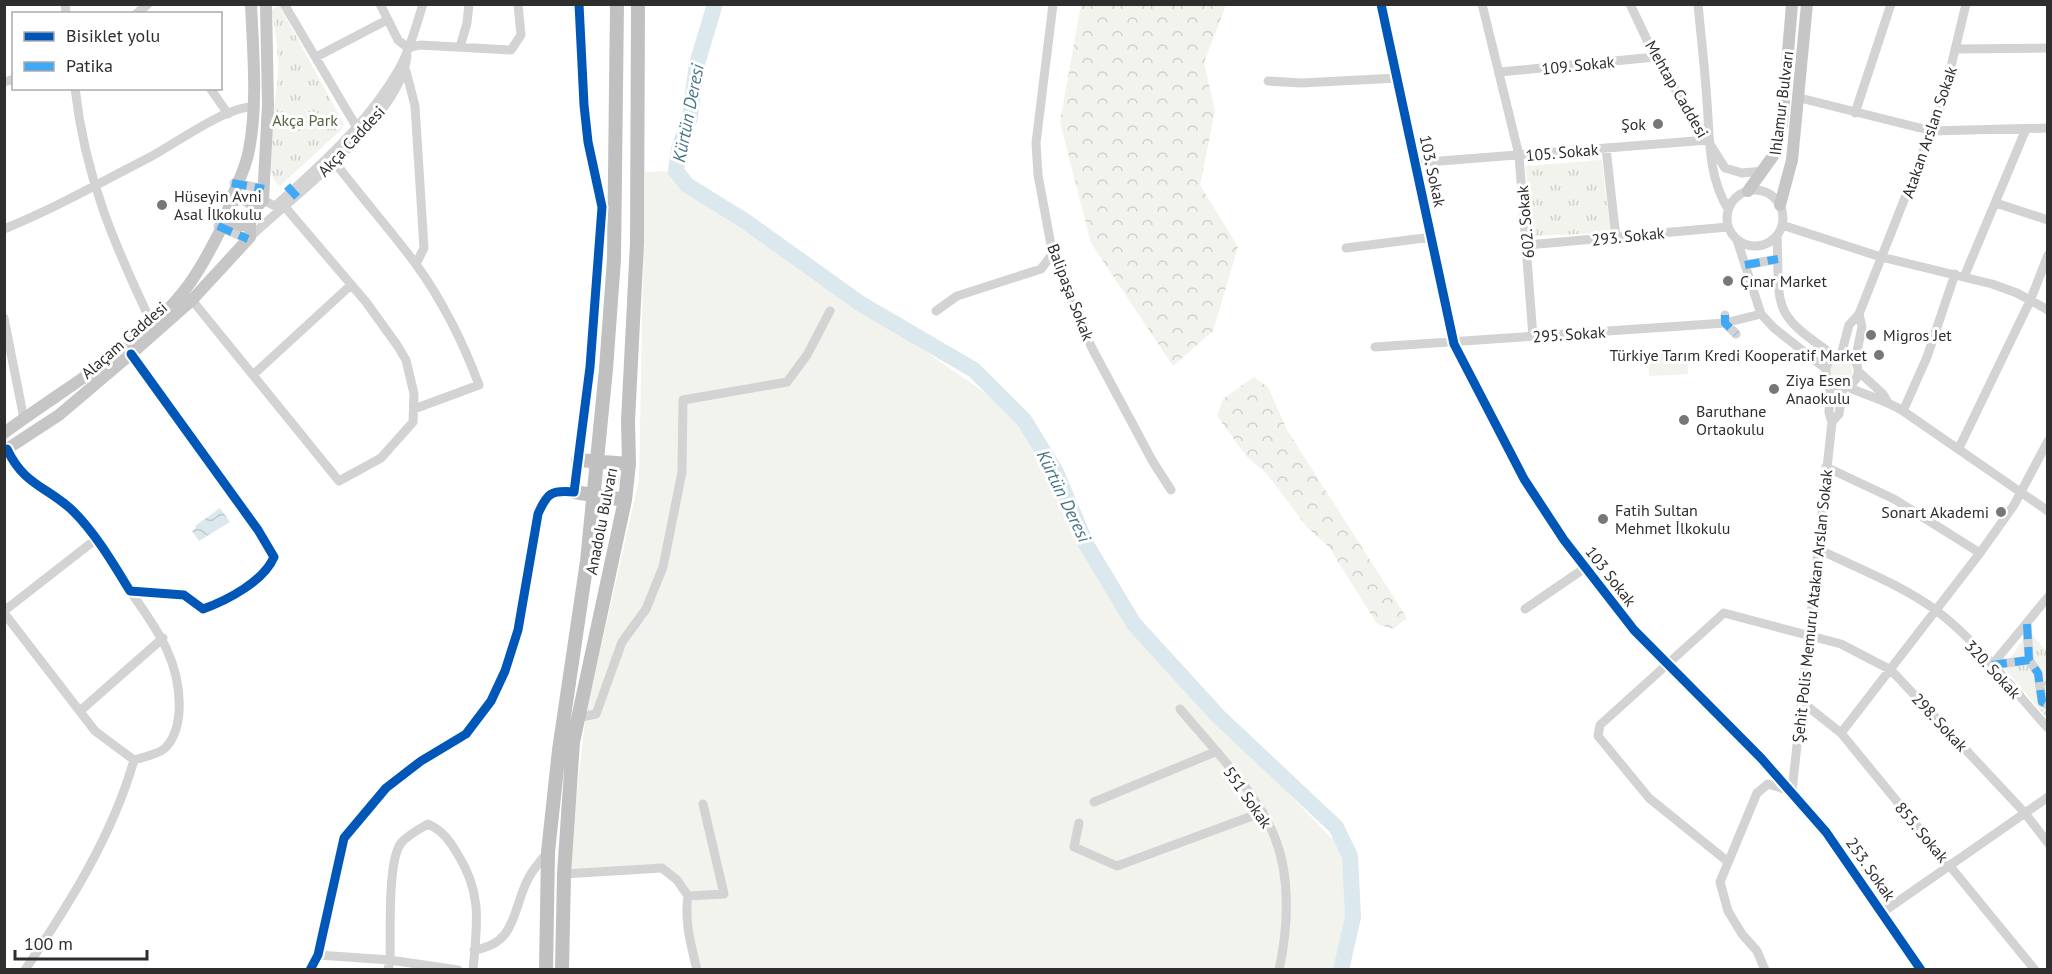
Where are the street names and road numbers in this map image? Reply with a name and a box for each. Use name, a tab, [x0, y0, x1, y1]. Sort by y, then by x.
street label: Mehtap Caddesi	[1641, 37, 1713, 141]
street label: Ihlamur Bulvarı	[1765, 49, 1797, 157]
street label: 109. Sokak	[1541, 51, 1616, 79]
street label: Atakan Arslan Sokak	[1897, 63, 1961, 201]
street label: Akça Caddesi	[313, 101, 389, 181]
street label: 103. Sokak	[1416, 133, 1450, 209]
street label: 105. Sokak	[1525, 139, 1600, 165]
street label: 602. Sokak	[1512, 184, 1538, 259]
street label: 293. Sokak	[1591, 222, 1666, 250]
street label: Balipaşa Sokak	[1043, 241, 1099, 344]
street label: Alaçam Caddesi	[77, 297, 171, 383]
street label: 295. Sokak	[1532, 321, 1606, 347]
street label: Anadolu Bulvarı	[581, 466, 621, 576]
street label: Şehit Polis Memuru Atakan Arslan Sokak	[1788, 468, 1836, 744]
street label: 103 Sokak	[1581, 542, 1641, 610]
street label: 320. Sokak	[1961, 636, 2025, 703]
street label: 298. Sokak	[1908, 689, 1972, 756]
street label: 551 Sokak	[1220, 762, 1277, 832]
street label: 855. Sokak	[1891, 798, 1953, 867]
street label: 253. Sokak	[1842, 833, 1900, 905]

